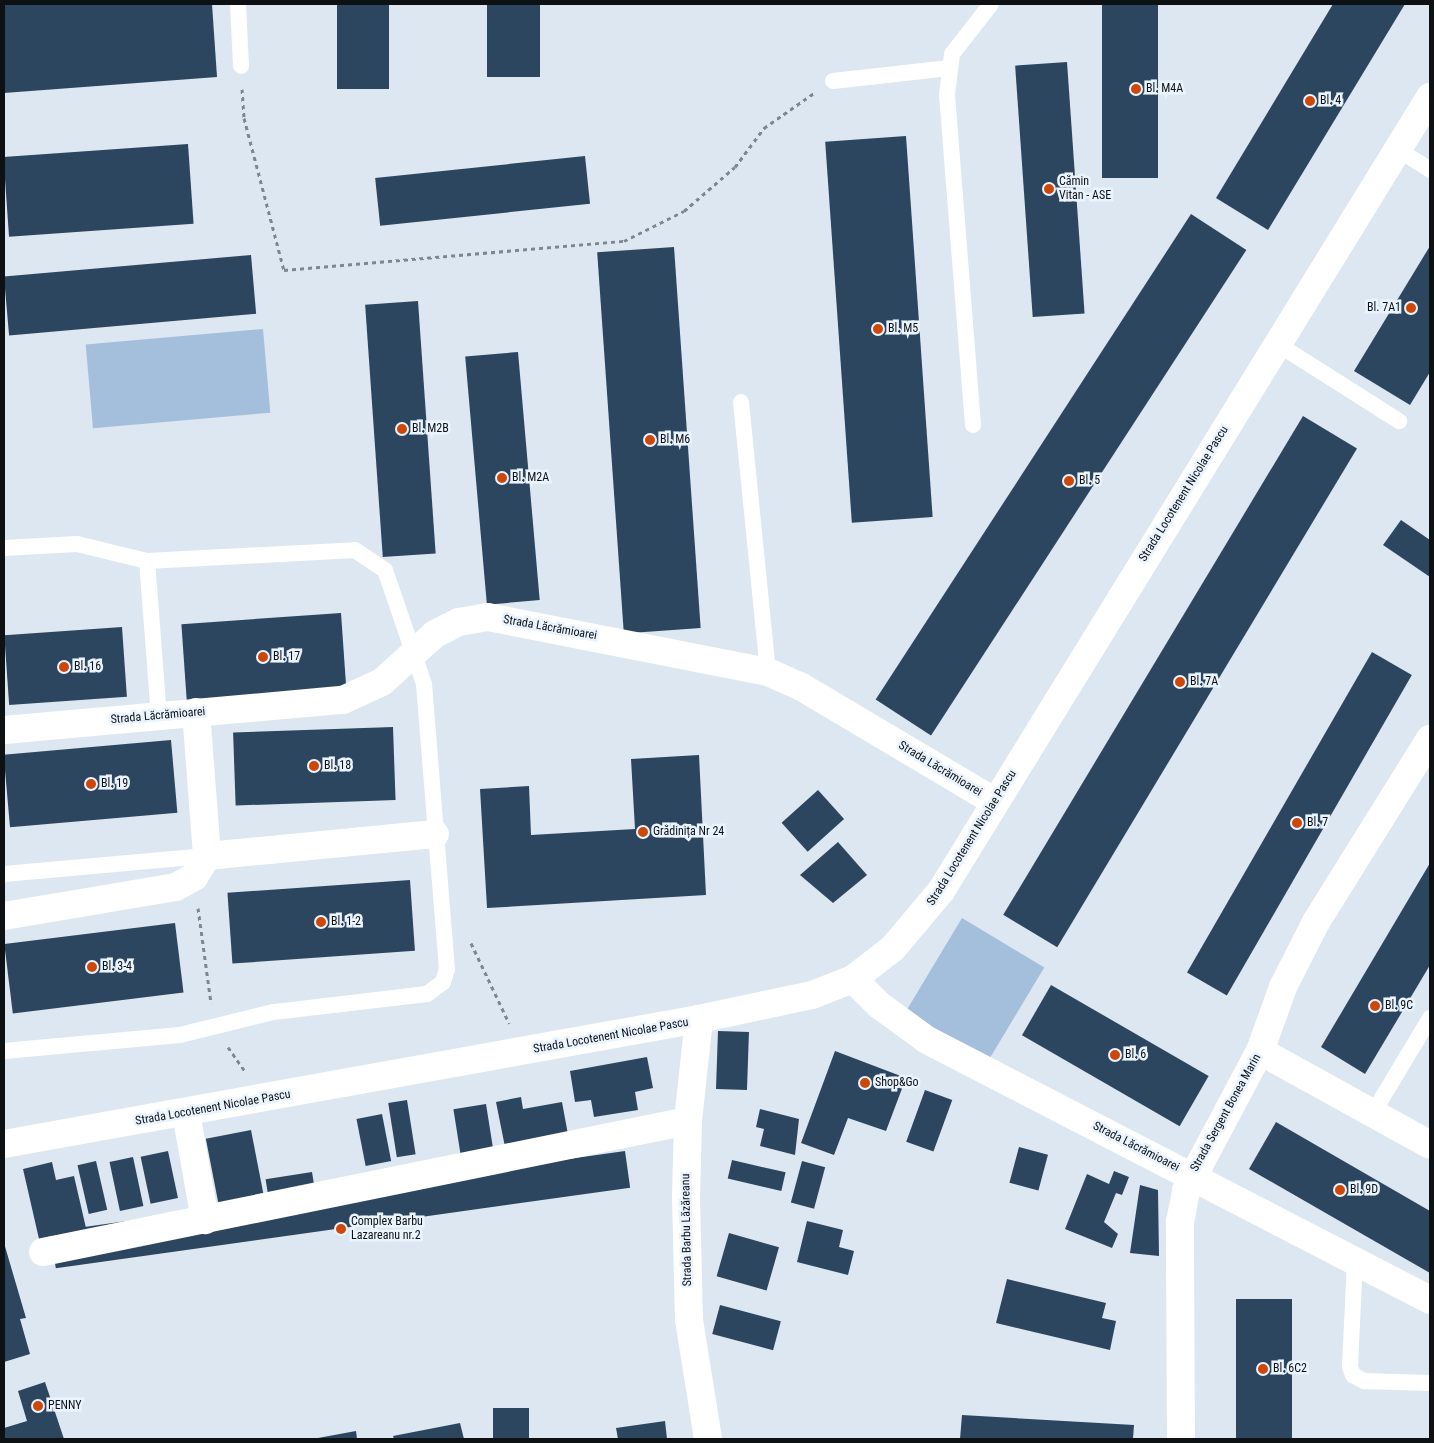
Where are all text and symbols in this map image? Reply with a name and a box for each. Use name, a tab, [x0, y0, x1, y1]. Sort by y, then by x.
place label: Bl. M4A	[1146, 82, 1183, 96]
marker: Bl. M4A	[1130, 83, 1142, 95]
place label: Bl. 4	[1320, 94, 1341, 108]
marker: Bl. 4	[1304, 95, 1316, 107]
place label: Cămin Vitan - ASE	[1059, 175, 1111, 203]
marker: Cămin Vitan - ASE	[1043, 183, 1055, 195]
place label: Bl. 7A1	[1367, 301, 1401, 315]
marker: Bl. 7A1	[1405, 302, 1417, 314]
place label: Bl. M5	[888, 322, 918, 336]
marker: Bl. M5	[872, 323, 884, 335]
place label: Bl. M2B	[412, 422, 449, 436]
marker: Bl. M2B	[396, 423, 408, 435]
street label: Strada Locotenent Nicolae Pascu	[1136, 424, 1232, 564]
place label: Bl. M6	[660, 433, 690, 447]
marker: Bl. M6	[644, 434, 656, 446]
place label: Bl. M2A	[512, 471, 549, 485]
marker: Bl. M2A	[496, 472, 508, 484]
place label: Bl. 5	[1079, 474, 1100, 488]
marker: Bl. 5	[1063, 475, 1075, 487]
street label: Strada Lăcrămioarei	[502, 613, 598, 643]
place label: Bl. 17	[273, 650, 300, 664]
marker: Bl. 17	[257, 651, 269, 663]
place label: Bl. 16	[74, 660, 101, 674]
marker: Bl. 16	[58, 661, 70, 673]
place label: Bl. 7A	[1190, 675, 1218, 689]
marker: Bl. 7A	[1174, 676, 1186, 688]
street label: Strada Lăcrămioarei	[110, 705, 206, 727]
street label: Strada Lăcrămioarei	[896, 738, 984, 800]
place label: Bl. 18	[324, 759, 351, 773]
marker: Bl. 18	[308, 760, 320, 772]
street label: Strada Locotenent Nicolae Pascu	[924, 768, 1020, 908]
place label: Bl. 19	[101, 777, 128, 791]
marker: Bl. 19	[85, 778, 97, 790]
place label: Bl. 7	[1307, 816, 1328, 830]
marker: Bl. 7	[1291, 817, 1303, 829]
place label: Grădinița Nr 24	[653, 825, 724, 839]
marker: Grădinița Nr 24	[637, 826, 649, 838]
place label: Bl. 1-2	[331, 915, 361, 929]
marker: Bl. 1-2	[315, 916, 327, 928]
place label: Bl. 3-4	[102, 960, 132, 974]
marker: Bl. 3-4	[86, 961, 98, 973]
place label: Bl. 9C	[1385, 999, 1413, 1013]
marker: Bl. 9C	[1369, 1000, 1381, 1012]
street label: Strada Locotenent Nicolae Pascu	[532, 1015, 690, 1057]
place label: Bl. 6	[1125, 1048, 1146, 1062]
marker: Bl. 6	[1109, 1049, 1121, 1061]
street label: Strada Sergent Bonea Marin	[1188, 1052, 1264, 1174]
place label: Shop&Go	[875, 1076, 919, 1090]
marker: Shop&Go	[859, 1077, 871, 1089]
street label: Strada Locotenent Nicolae Pascu	[134, 1087, 292, 1129]
street label: Strada Lăcrămioarei	[1090, 1119, 1182, 1175]
street label: Strada Barbu Lăzăreanu	[679, 1173, 695, 1287]
place label: Bl. 9D	[1350, 1183, 1378, 1197]
marker: Bl. 9D	[1334, 1184, 1346, 1196]
place label: Complex Barbu Lazareanu nr.2	[351, 1215, 423, 1243]
marker: Complex Barbu Lazareanu nr.2	[335, 1223, 347, 1235]
place label: Bl. 6C2	[1273, 1362, 1307, 1376]
marker: Bl. 6C2	[1257, 1363, 1269, 1375]
place label: PENNY	[48, 1399, 82, 1413]
marker: PENNY	[32, 1400, 44, 1412]

